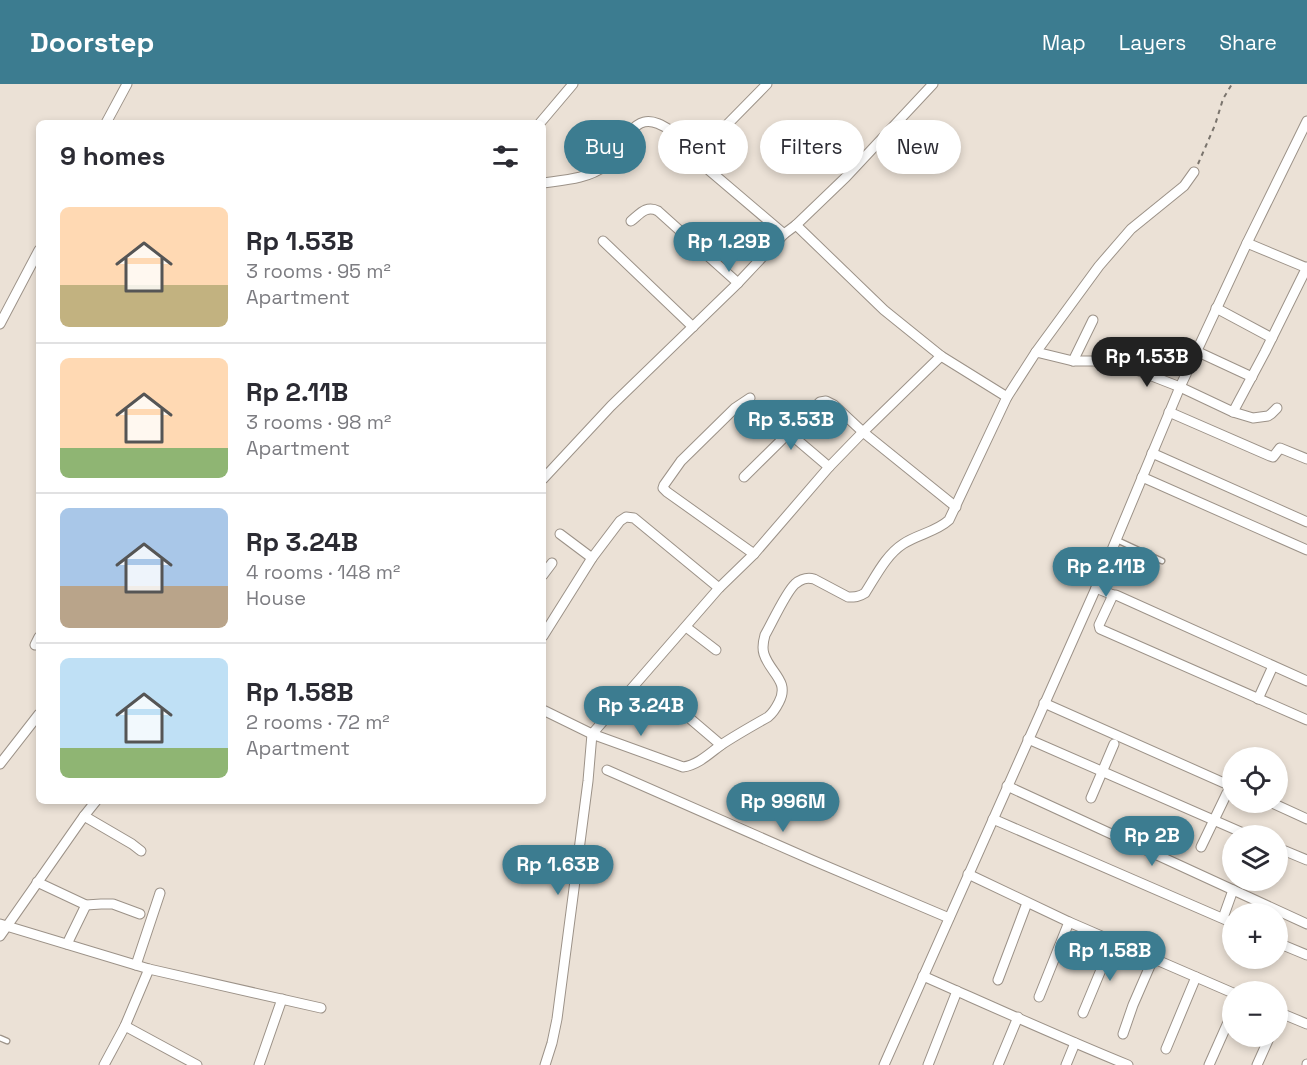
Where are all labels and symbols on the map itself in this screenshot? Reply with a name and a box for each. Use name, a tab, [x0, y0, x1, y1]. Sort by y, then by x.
pin: Rp 1.29B	[667, 222, 791, 273]
pin: Rp 1.53B	[1085, 337, 1209, 388]
pin: Rp 3.53B	[729, 400, 853, 451]
pin: Rp 2.11B	[1044, 547, 1168, 598]
pin: Rp 3.24B	[579, 686, 703, 737]
pin: Rp 996M	[728, 782, 838, 833]
pin: Rp 2B	[1110, 816, 1194, 867]
pin: Rp 1.63B	[496, 845, 620, 896]
pin: Rp 1.58B	[1048, 931, 1172, 982]

